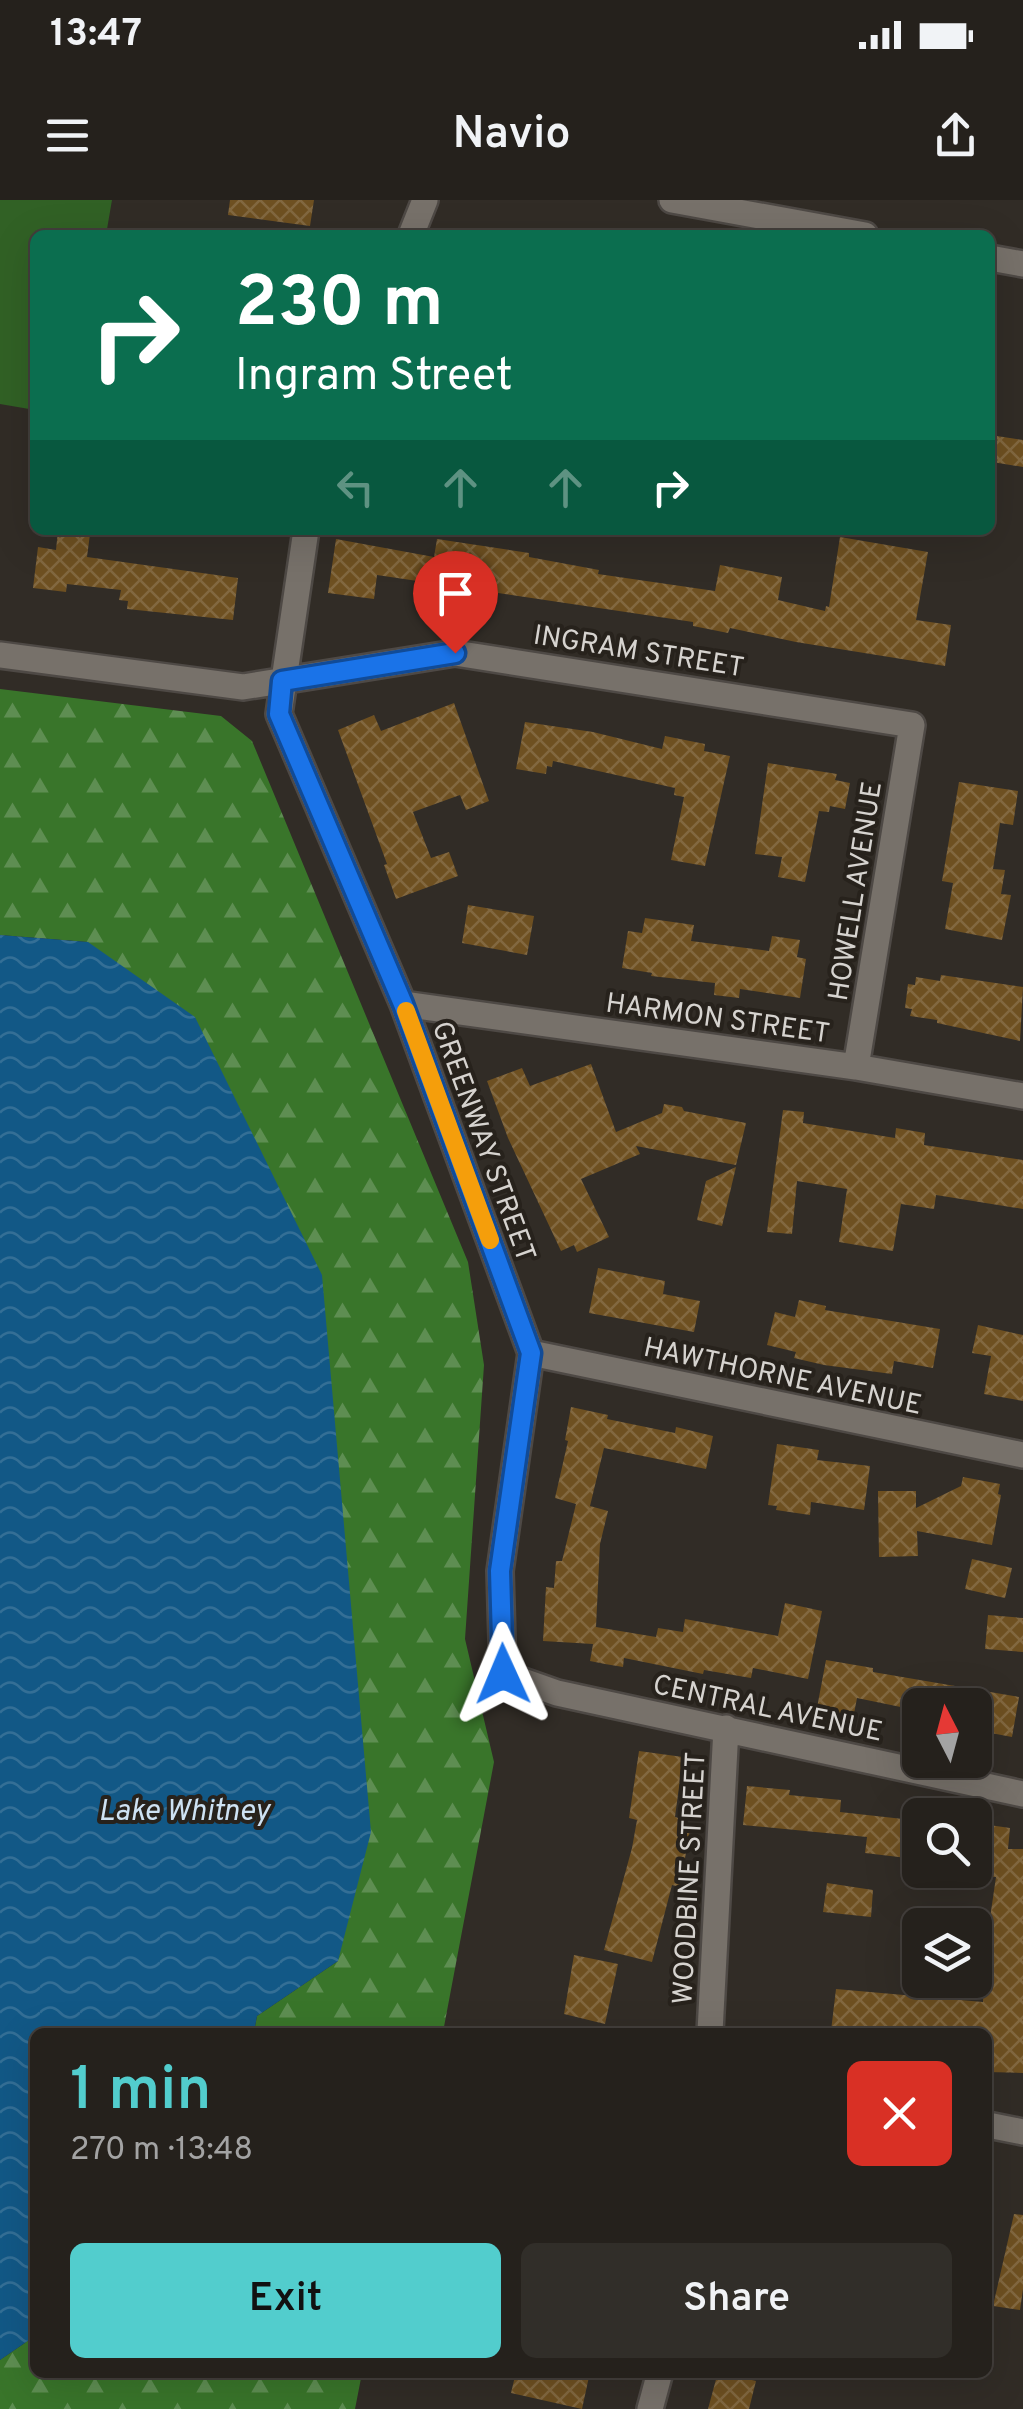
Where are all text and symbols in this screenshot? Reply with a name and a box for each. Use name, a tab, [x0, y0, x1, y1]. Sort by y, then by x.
text: 13:47	[50, 11, 142, 60]
text: Navio	[452, 107, 571, 164]
icon: menu	[40, 108, 95, 163]
icon: share	[928, 108, 983, 163]
text: 230 m	[235, 262, 444, 351]
icon: right	[70, 270, 200, 400]
text: Ingram Street	[235, 349, 513, 406]
icon: left	[328, 460, 383, 515]
icon: ahead	[433, 460, 488, 515]
icon: ahead	[538, 460, 593, 515]
icon: right	[643, 460, 698, 515]
pin	[413, 551, 498, 654]
icon: arrive	[428, 566, 483, 621]
street label: INGRAM STREET	[530, 619, 747, 687]
street label: HOWELL AVENUE	[822, 779, 892, 1004]
street label: HARMON STREET	[603, 986, 832, 1054]
street label: GREENWAY STREET	[422, 1017, 542, 1267]
street label: HAWTHORNE AVENUE	[640, 1331, 925, 1425]
position arrow	[451, 1622, 555, 1726]
street label: CENTRAL AVENUE	[649, 1668, 886, 1752]
north arrow	[902, 1688, 992, 1778]
map controls	[902, 1688, 992, 1998]
street label: WOODBINE STREET	[666, 1751, 716, 2005]
water label: Lake Whitney	[98, 1794, 272, 1831]
button: search	[902, 1798, 992, 1888]
button: layers	[902, 1908, 992, 1998]
text: 1 min	[70, 2055, 211, 2131]
button: close	[847, 2061, 952, 2166]
text: 270 m · 13:48	[70, 2131, 253, 2171]
button: Exit	[70, 2243, 501, 2358]
button: Share	[521, 2243, 952, 2358]

